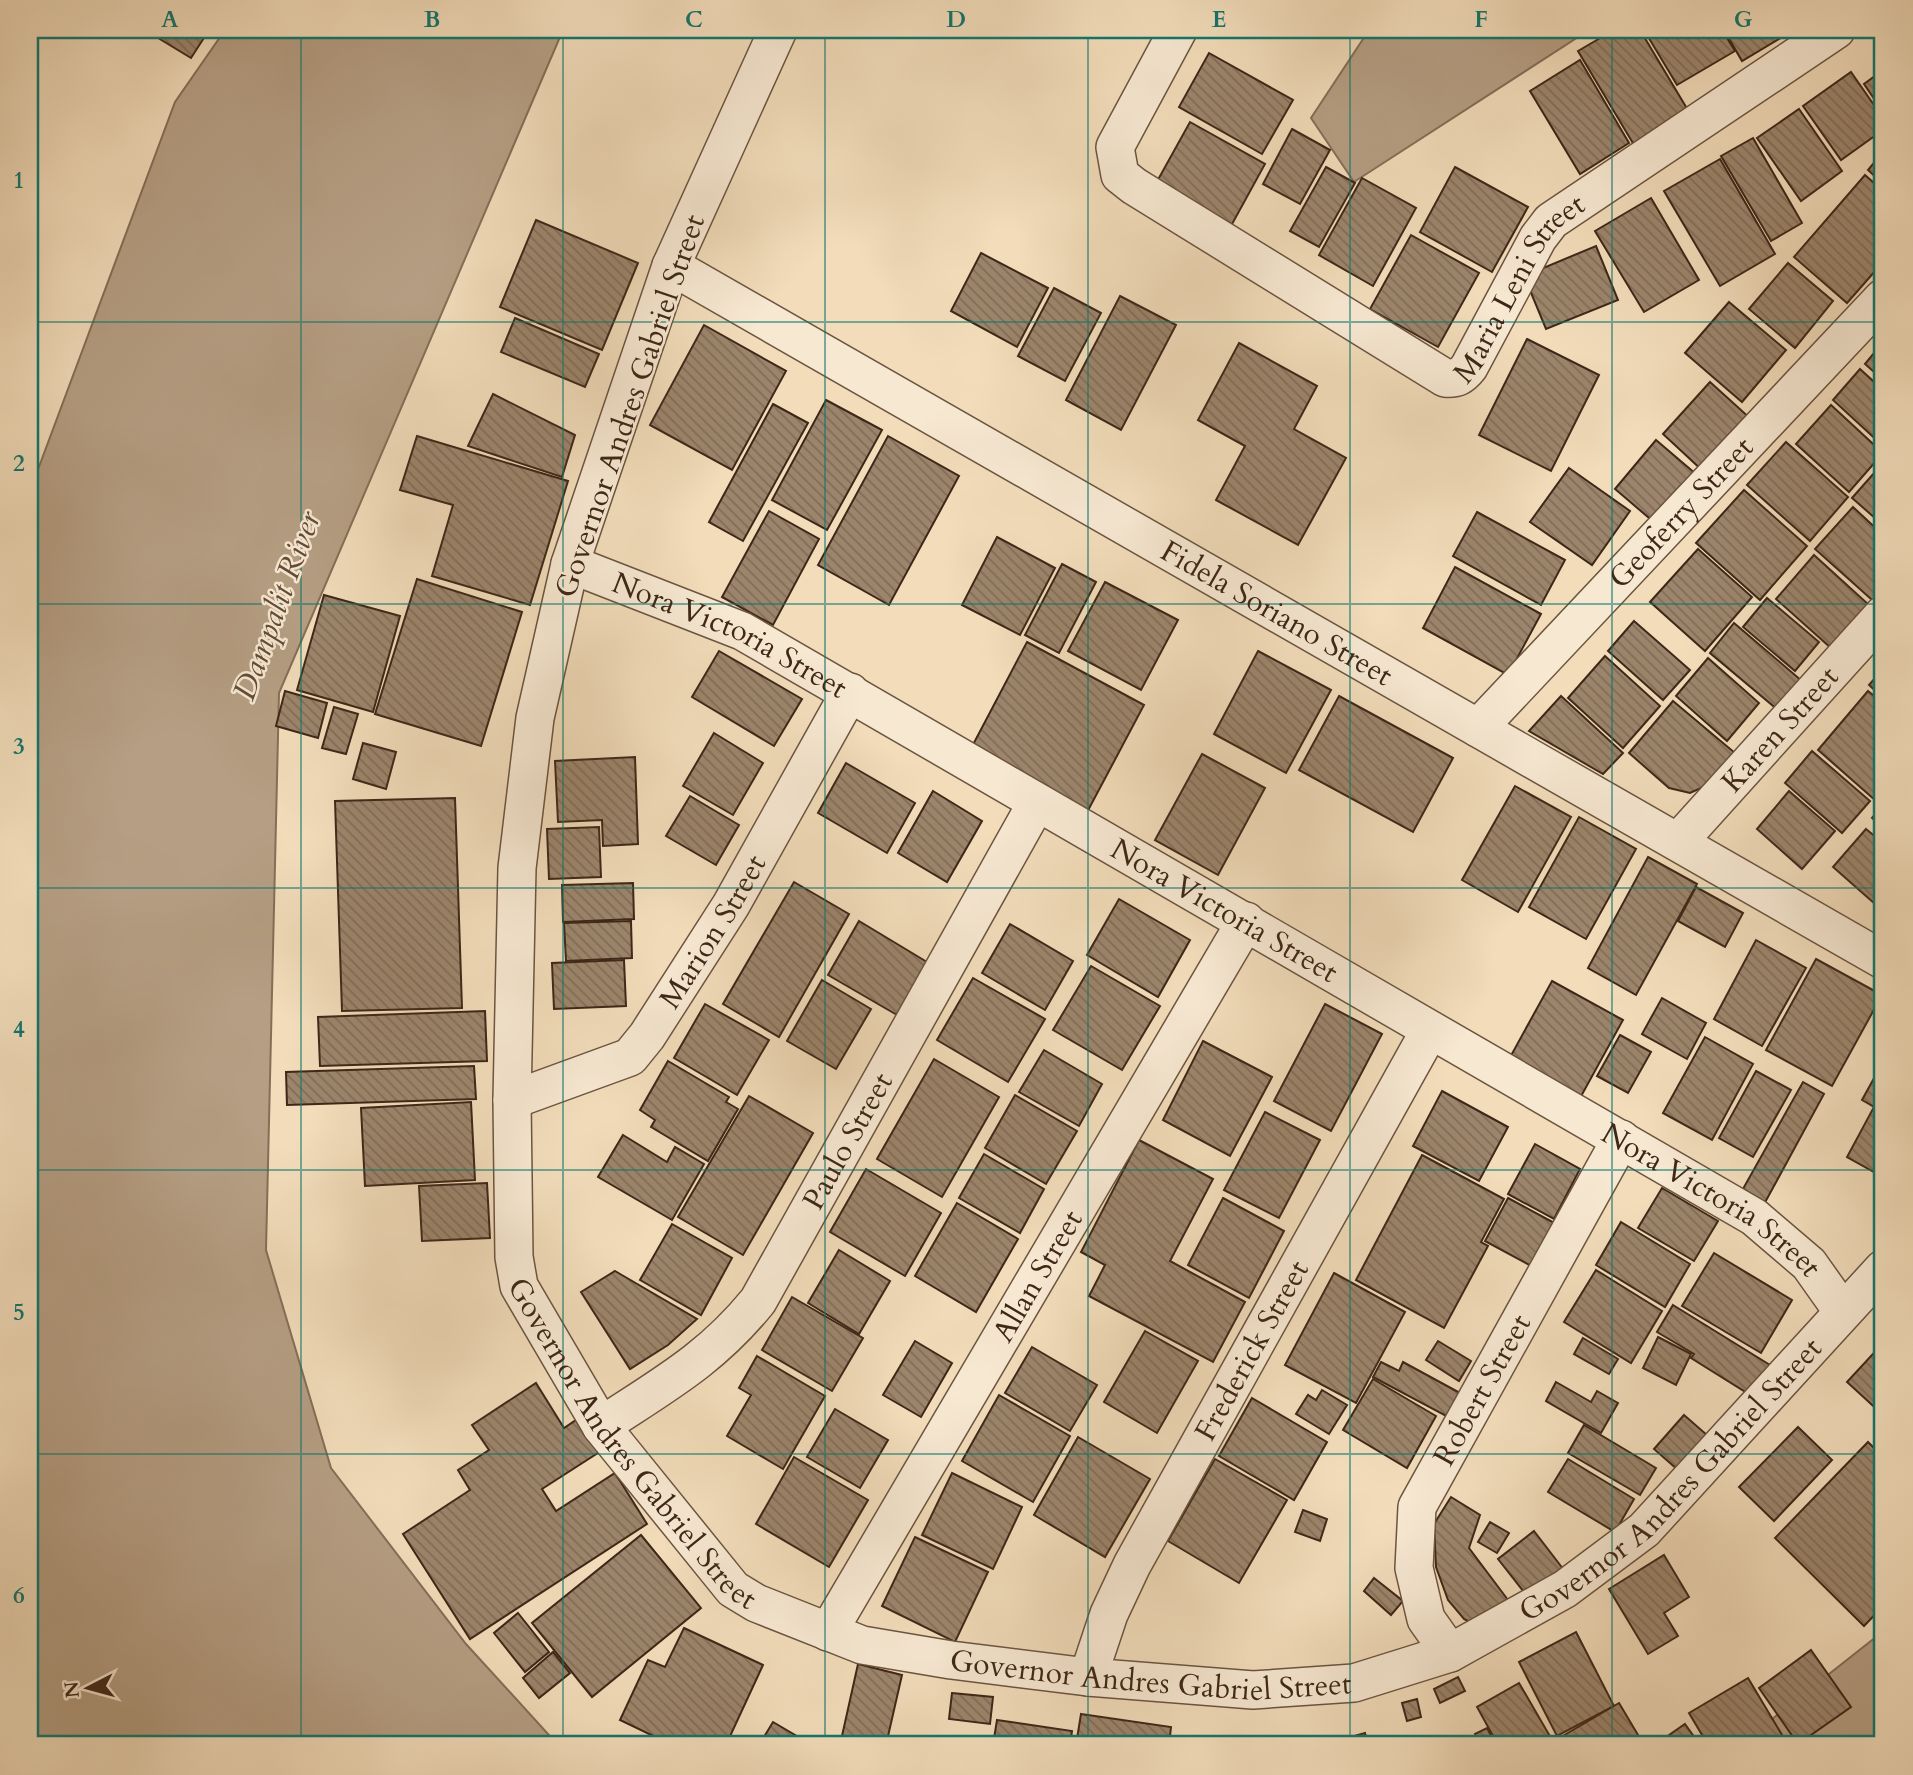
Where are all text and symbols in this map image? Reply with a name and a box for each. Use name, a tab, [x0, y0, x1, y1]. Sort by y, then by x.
text: A	[161, 4, 179, 35]
text: B	[424, 4, 440, 35]
text: C	[685, 4, 703, 35]
text: D	[946, 4, 966, 35]
text: E	[1212, 4, 1226, 35]
text: F	[1474, 4, 1488, 35]
text: G	[1734, 4, 1753, 35]
text: 1	[13, 165, 25, 196]
street label: Maria Leni Street	[1443, 183, 1593, 392]
street label: Governor Andres Gabriel Street	[545, 208, 715, 603]
street label: Geoferry Street	[1599, 427, 1763, 597]
text: 2	[13, 448, 25, 479]
water label: Dampalit River	[222, 504, 332, 706]
street label: Fidela Soriano Street	[1153, 530, 1401, 696]
street label: Nora Victoria Street	[606, 562, 855, 708]
street label: Karen Street	[1712, 657, 1848, 801]
text: 3	[13, 731, 25, 762]
street label: Nora Victoria Street	[1103, 828, 1346, 993]
street label: Marion Street	[649, 847, 776, 1017]
text: 4	[13, 1014, 25, 1045]
street label: Paulo Street	[793, 1065, 903, 1217]
street label: Nora Victoria Street	[1594, 1112, 1832, 1285]
street label: Allan Street	[982, 1202, 1092, 1350]
street label: Frederick Street	[1185, 1252, 1318, 1448]
street label: Governor Andres Gabriel Street	[498, 1270, 765, 1619]
text: 5	[13, 1297, 25, 1328]
street label: Robert Street	[1423, 1306, 1541, 1473]
street label: Governor Andres Gabriel Street	[1511, 1328, 1831, 1631]
text: 6	[13, 1580, 25, 1611]
street label: Governor Andres Gabriel Street	[948, 1640, 1353, 1711]
north arrow	[52, 1652, 122, 1722]
text: N	[58, 1680, 86, 1699]

